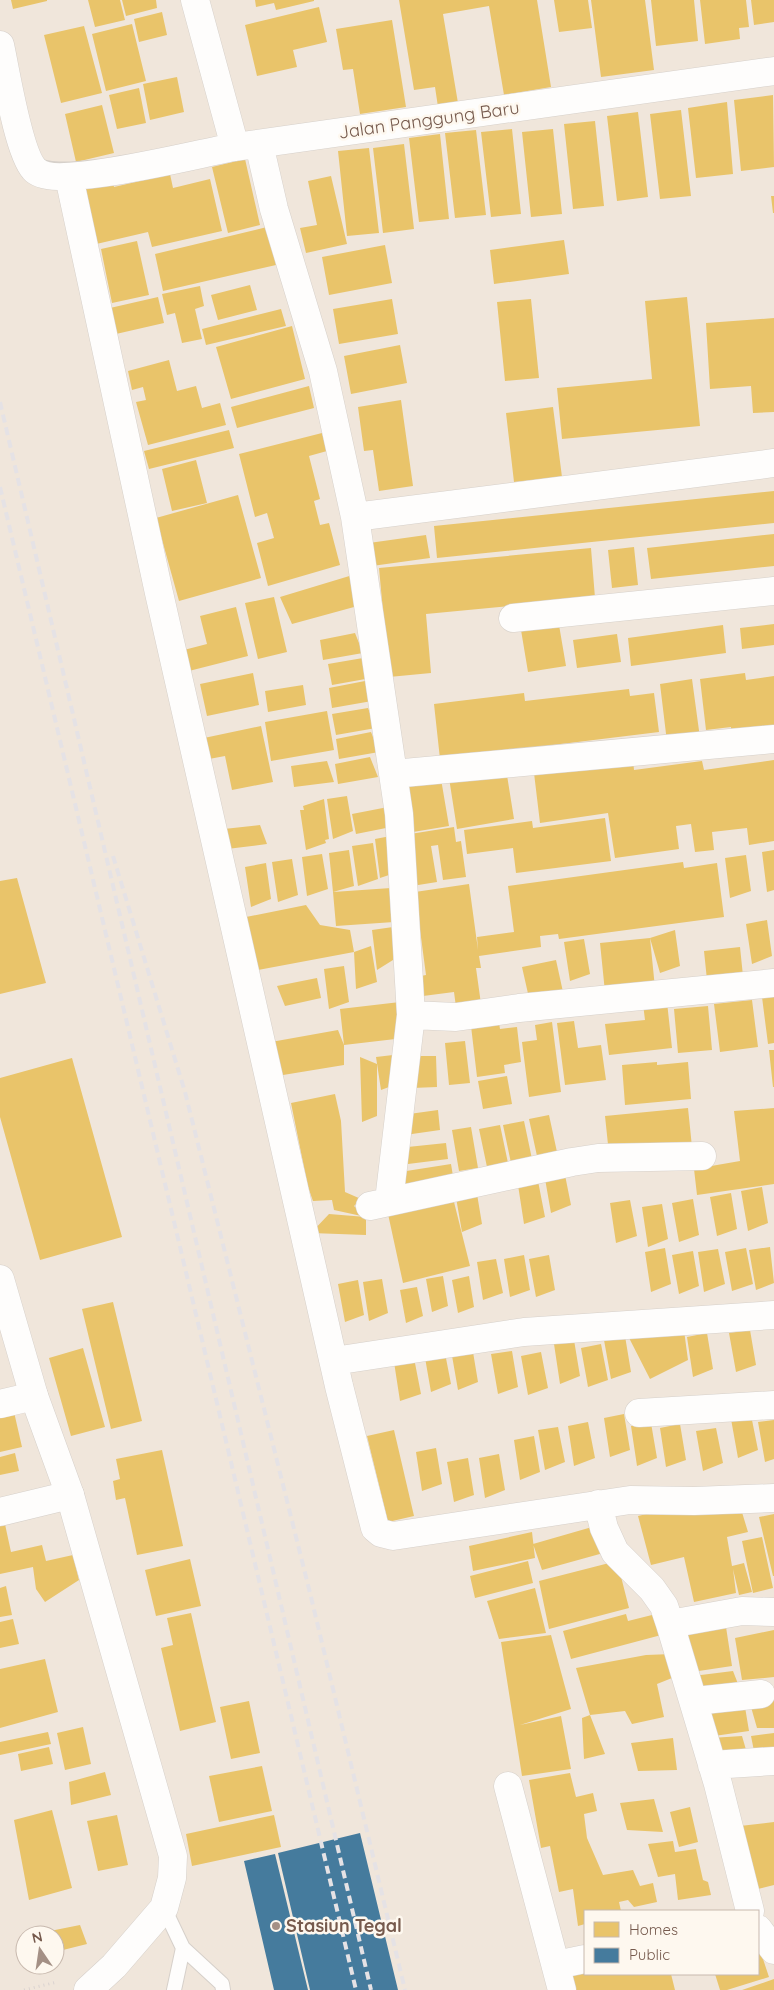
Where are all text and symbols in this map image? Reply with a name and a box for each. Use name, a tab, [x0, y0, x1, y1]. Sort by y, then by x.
street label: Jalan Panggung Baru	[337, 95, 521, 144]
legend	[584, 1910, 759, 1975]
place label: Stasiun Tegal	[286, 1914, 402, 1937]
marker: Stasiun Tegal	[270, 1920, 282, 1932]
text: Homes	[629, 1920, 678, 1939]
north arrow	[15, 1925, 65, 1975]
text: N	[30, 1927, 44, 1947]
text: Public	[629, 1945, 670, 1964]

